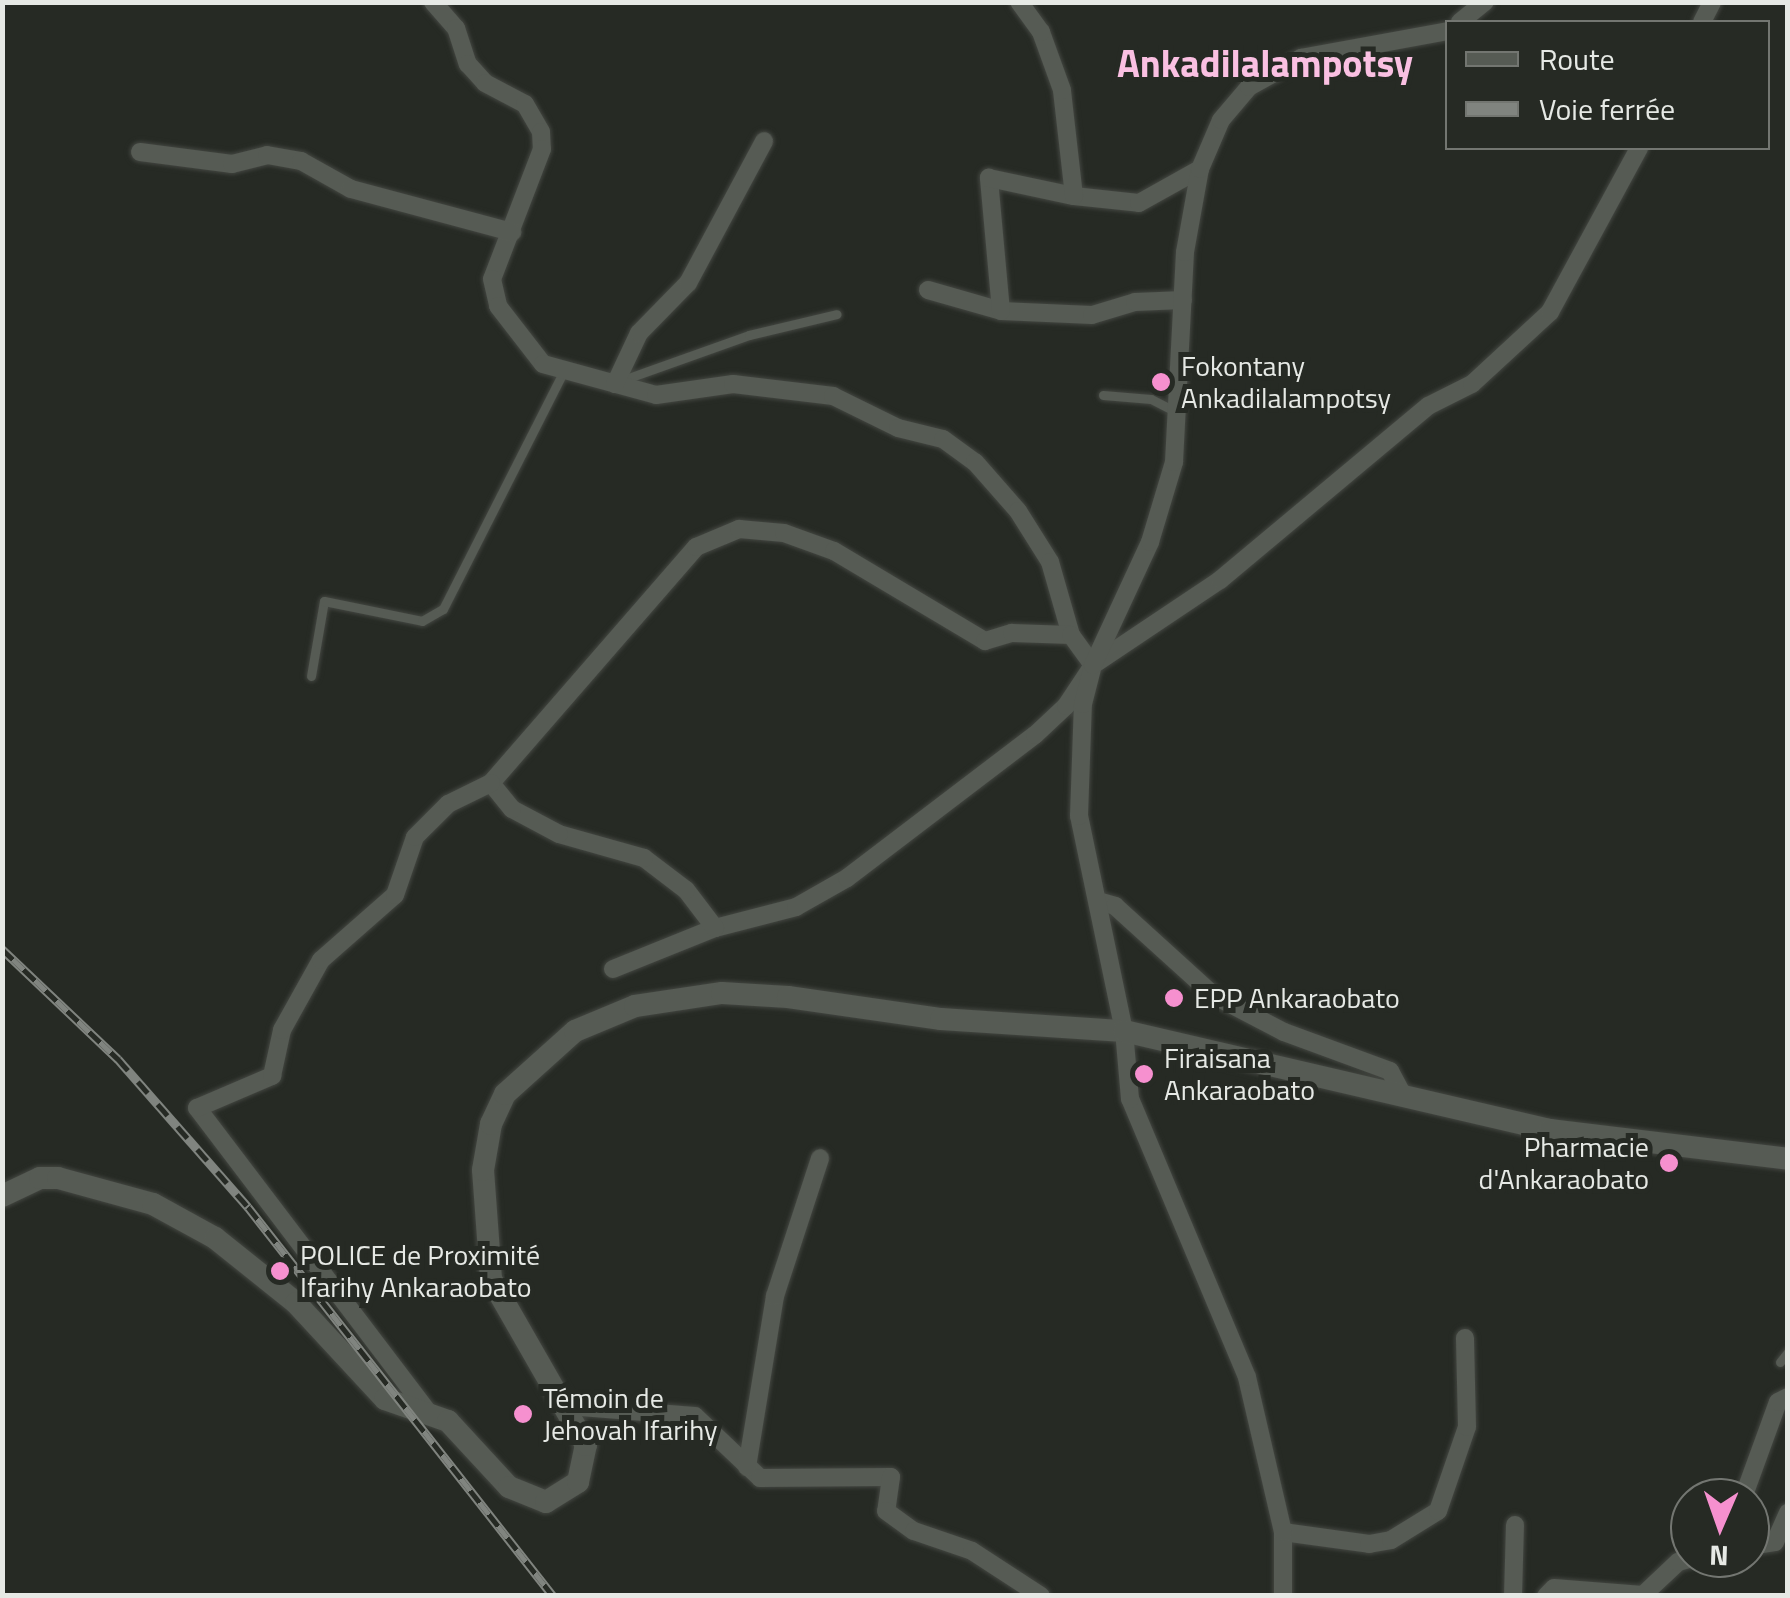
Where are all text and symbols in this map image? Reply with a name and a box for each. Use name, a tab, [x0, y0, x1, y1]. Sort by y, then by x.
legend	[1445, 20, 1770, 150]
text: Route	[1539, 36, 1615, 82]
district label: Ankadilalampotsy	[1117, 41, 1413, 87]
text: Voie ferrée	[1539, 86, 1675, 132]
place label: Fokontany Ankadilalampotsy	[1181, 349, 1391, 415]
marker: Fokontany Ankadilalampotsy	[1150, 371, 1172, 393]
place label: EPP Ankaraobato	[1194, 981, 1400, 1015]
marker: EPP Ankaraobato	[1163, 987, 1185, 1009]
place label: Firaisana Ankaraobato	[1164, 1041, 1315, 1107]
marker: Firaisana Ankaraobato	[1133, 1063, 1155, 1085]
place label: Pharmacie d'Ankaraobato	[1479, 1130, 1649, 1196]
marker: Pharmacie d'Ankaraobato	[1658, 1152, 1680, 1174]
place label: POLICE de Proximité Ifarihy Ankaraobato	[300, 1238, 540, 1304]
marker: POLICE de Proximité Ifarihy Ankaraobato	[269, 1260, 291, 1282]
place label: Témoin de Jehovah Ifarihy	[543, 1381, 718, 1447]
marker: Témoin de Jehovah Ifarihy	[512, 1403, 534, 1425]
north arrow	[1670, 1478, 1770, 1578]
text: N	[1709, 1535, 1729, 1578]

